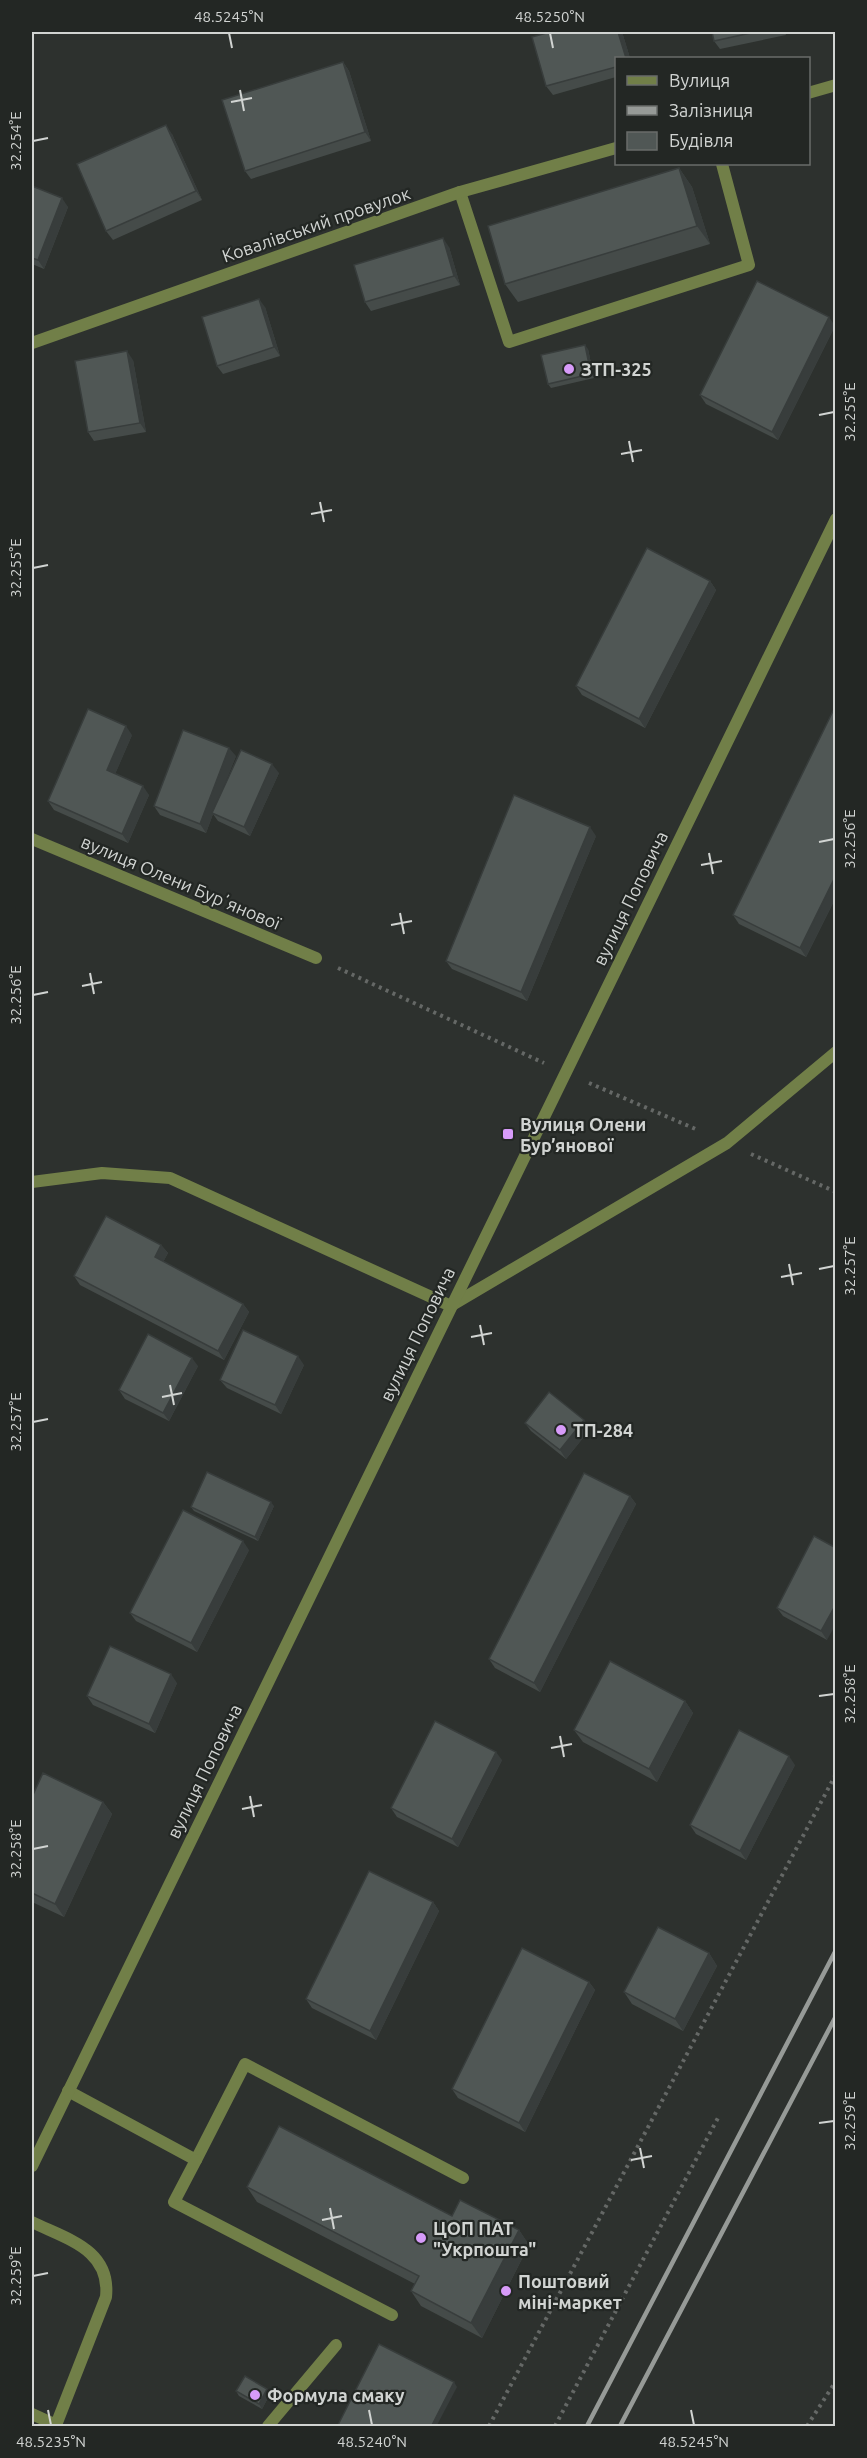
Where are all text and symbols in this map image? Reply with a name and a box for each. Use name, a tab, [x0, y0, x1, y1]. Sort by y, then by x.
text: 48.5245°N	[194, 8, 264, 25]
text: 48.5250°N	[515, 8, 585, 25]
legend	[615, 57, 810, 165]
text: Вулиця	[669, 70, 730, 90]
text: Залізниця	[669, 100, 753, 120]
text: 32.254°E	[7, 111, 24, 171]
text: Будівля	[669, 130, 734, 150]
street label: Ковалівський провулок	[219, 182, 413, 266]
place label: ЗТП-325	[581, 359, 652, 379]
marker: ЗТП-325	[562, 362, 576, 376]
text: 32.255°E	[841, 382, 858, 442]
text: 32.255°E	[7, 538, 24, 598]
text: 32.256°E	[841, 809, 858, 869]
street label: вулиця Поповича	[589, 828, 671, 968]
street label: вулиця Олени Бурʼянової	[78, 831, 284, 933]
text: 32.256°E	[7, 965, 24, 1025]
place label: Вулиця Олени Бур’янової	[520, 1114, 646, 1155]
marker: Вулиця Олени Бур’янової	[501, 1127, 515, 1141]
text: 32.257°E	[841, 1236, 858, 1296]
street label: вулиця Поповича	[376, 1264, 458, 1404]
text: 32.257°E	[7, 1392, 24, 1452]
place label: ТП-284	[573, 1420, 633, 1440]
marker: ТП-284	[554, 1423, 568, 1437]
text: 32.258°E	[841, 1664, 858, 1724]
street label: вулиця Поповича	[163, 1701, 245, 1841]
text: 32.258°E	[7, 1819, 24, 1879]
text: 32.259°E	[841, 2091, 858, 2151]
place label: ЦОП ПАТ "Укрпошта"	[433, 2218, 536, 2259]
marker: ЦОП ПАТ "Укрпошта"	[414, 2231, 428, 2245]
text: 32.259°E	[7, 2246, 24, 2306]
place label: Поштовий міні-маркет	[518, 2271, 622, 2312]
marker: Поштовий міні-маркет	[499, 2284, 513, 2298]
place label: Формула смаку	[267, 2385, 405, 2405]
marker: Формула смаку	[248, 2388, 262, 2402]
text: 48.5235°N	[16, 2433, 86, 2450]
text: 48.5240°N	[337, 2433, 407, 2450]
text: 48.5245°N	[659, 2433, 729, 2450]

